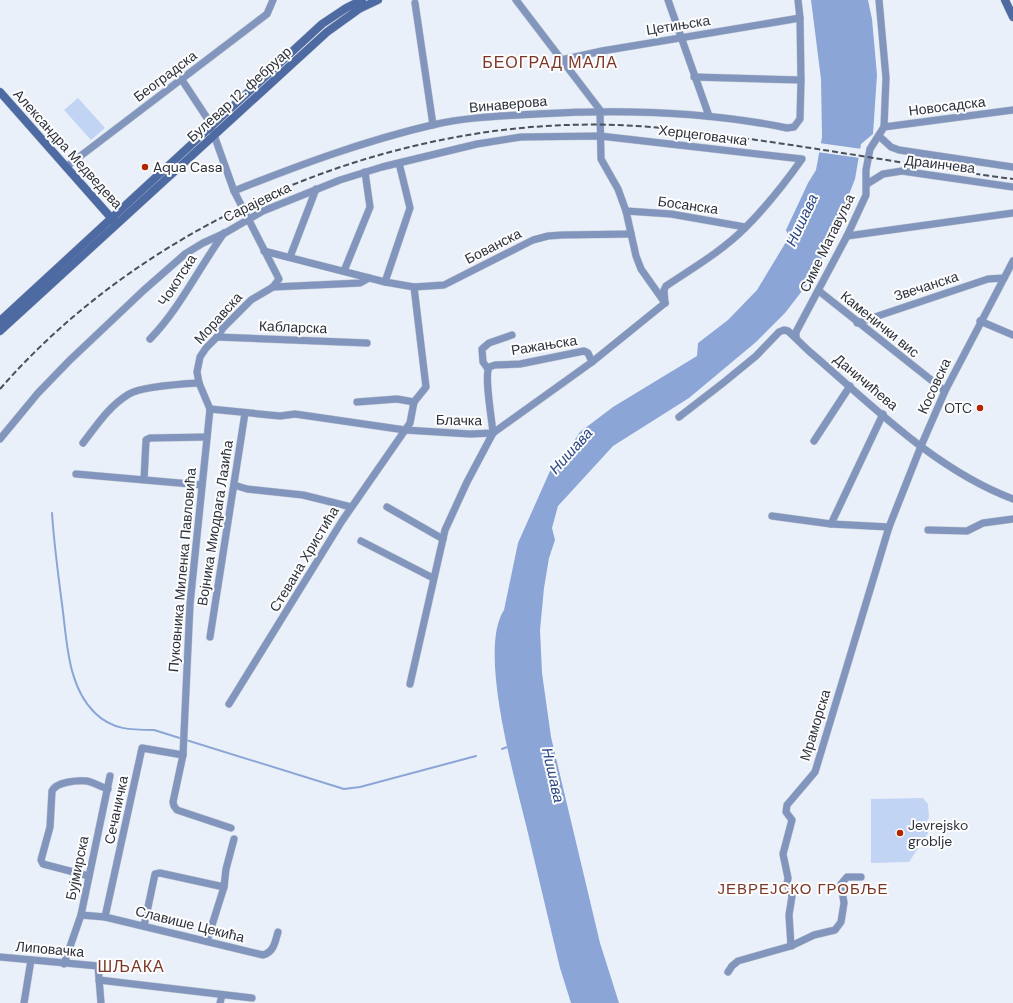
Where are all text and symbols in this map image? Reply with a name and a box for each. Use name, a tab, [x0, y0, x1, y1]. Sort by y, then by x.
street label: Цетињска	[645, 11, 711, 39]
street label: Булевар 12. фебруар	[183, 42, 295, 146]
street label: Београдска	[130, 46, 200, 106]
district label: БЕОГРАД МАЛА	[482, 52, 618, 73]
street label: Александра Медведева	[10, 85, 127, 213]
street label: Винаверова	[468, 92, 548, 116]
street label: Новосадска	[908, 92, 987, 120]
street label: Херцеговачка	[658, 121, 749, 149]
street label: Драинчева	[904, 151, 976, 177]
place label: Aqua Casa	[153, 158, 222, 176]
marker: Aqua Casa	[140, 162, 150, 172]
street label: Сарајевска	[220, 178, 294, 226]
water label: Нишава	[781, 190, 823, 250]
street label: Симе Матавуља	[795, 191, 859, 295]
street label: Босанска	[657, 192, 720, 218]
street label: Бованска	[462, 224, 524, 268]
street label: Чокотска	[154, 250, 201, 309]
street label: Звечанска	[891, 267, 961, 305]
street label: Каменички вис	[837, 287, 923, 361]
street label: Моравска	[190, 288, 246, 348]
street label: Кабларска	[259, 317, 328, 337]
street label: Ражањска	[510, 331, 578, 359]
street label: Даничићева	[830, 350, 902, 414]
street label: Косовска	[913, 355, 955, 417]
place label: OTC	[944, 399, 972, 417]
marker: OTC	[975, 403, 985, 413]
street label: Блачка	[436, 411, 482, 429]
water label: Нишава	[545, 424, 597, 478]
street label: Војника Миодрага Лазића	[193, 439, 237, 607]
street label: Пуковника Миленка Павловића	[164, 467, 200, 673]
street label: Стевана Христића	[265, 503, 343, 615]
street label: Мраморска	[796, 687, 834, 763]
water label: Нишава	[537, 746, 569, 804]
street label: Сечаничка	[100, 774, 132, 846]
place label: Jevrejsko groblje	[908, 816, 968, 850]
marker: Jevrejsko groblje	[895, 828, 905, 838]
street label: Бујмирска	[61, 834, 93, 902]
district label: ЈЕВРЕЈСКО ГРОБЉЕ	[717, 879, 889, 899]
street label: Славише Цекића	[134, 902, 247, 946]
street label: Липовачка	[15, 937, 85, 961]
district label: ШЉАКА	[97, 956, 165, 977]

